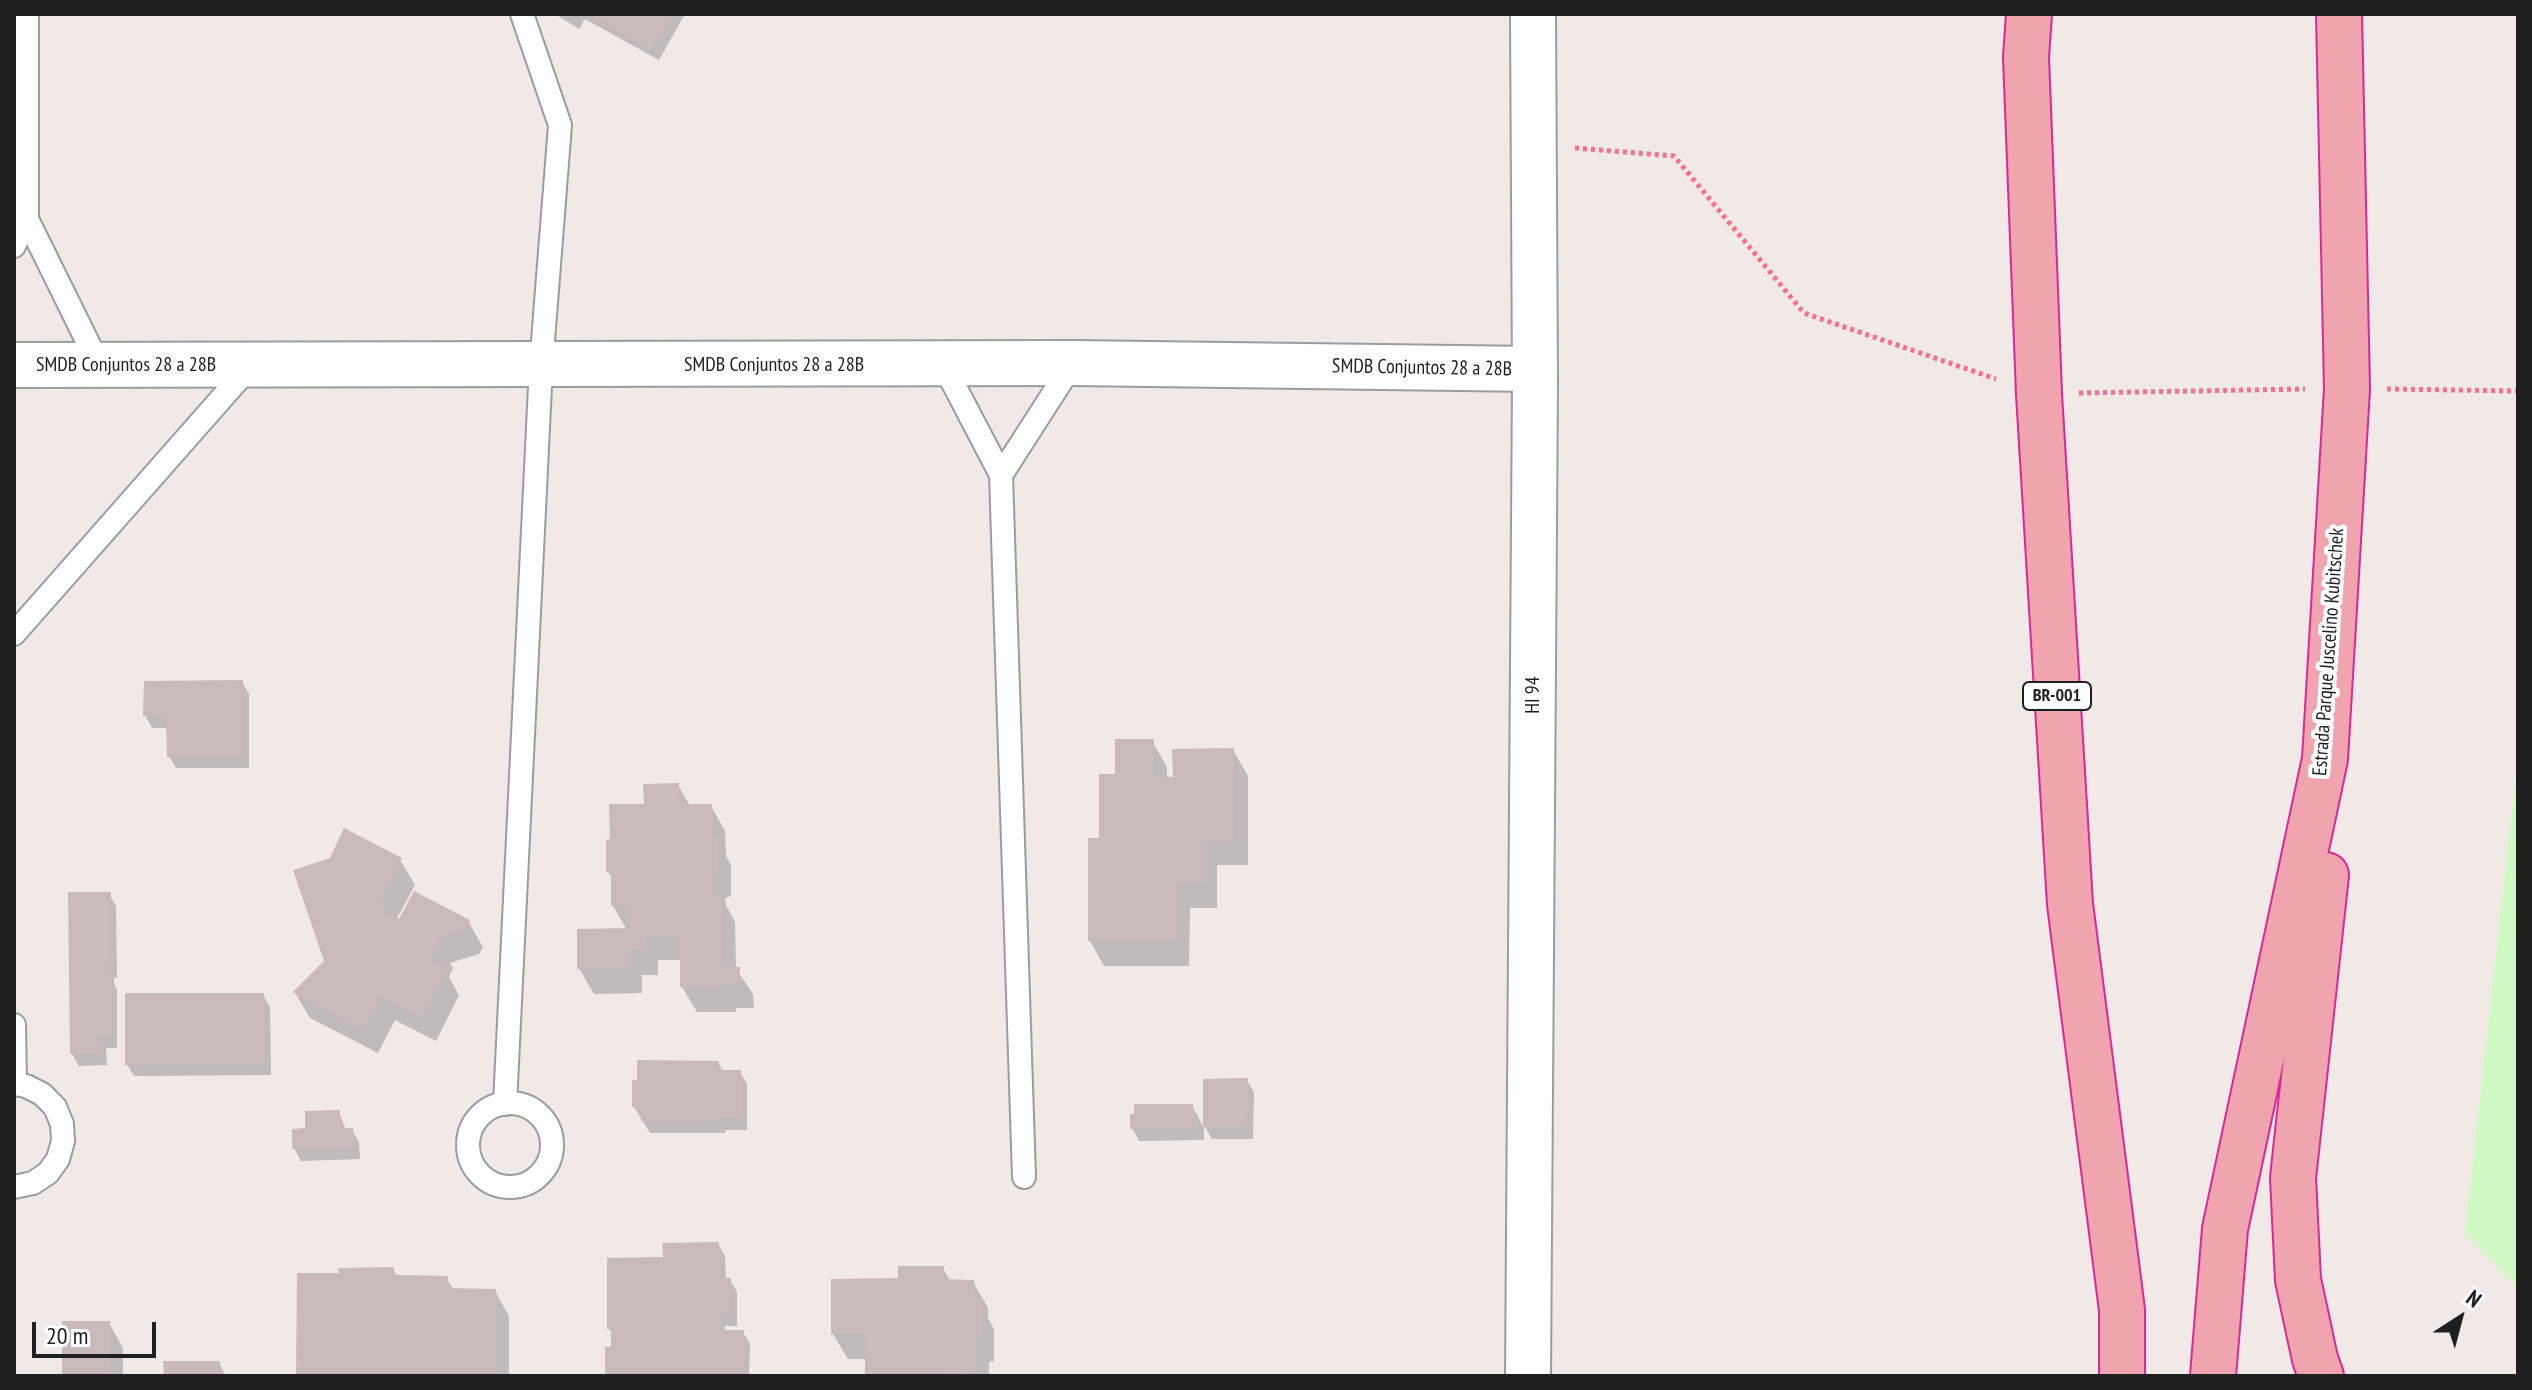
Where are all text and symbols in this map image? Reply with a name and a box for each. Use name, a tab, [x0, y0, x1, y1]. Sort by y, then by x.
street label: SMDB Conjuntos 28 a 28B	[36, 353, 216, 377]
street label: SMDB Conjuntos 28 a 28B	[684, 353, 864, 377]
street label: SMDB Conjuntos 28 a 28B	[1332, 354, 1512, 382]
street label: Estrada Parque Juscelino Kubitschek	[2308, 527, 2350, 777]
street label: HI 94	[1521, 676, 1545, 714]
road number: BR-001	[2023, 682, 2091, 710]
north arrow	[2420, 1278, 2500, 1358]
text: N	[2461, 1284, 2487, 1313]
scale bar	[36, 1306, 160, 1356]
text: 20 m	[46, 1320, 88, 1351]

